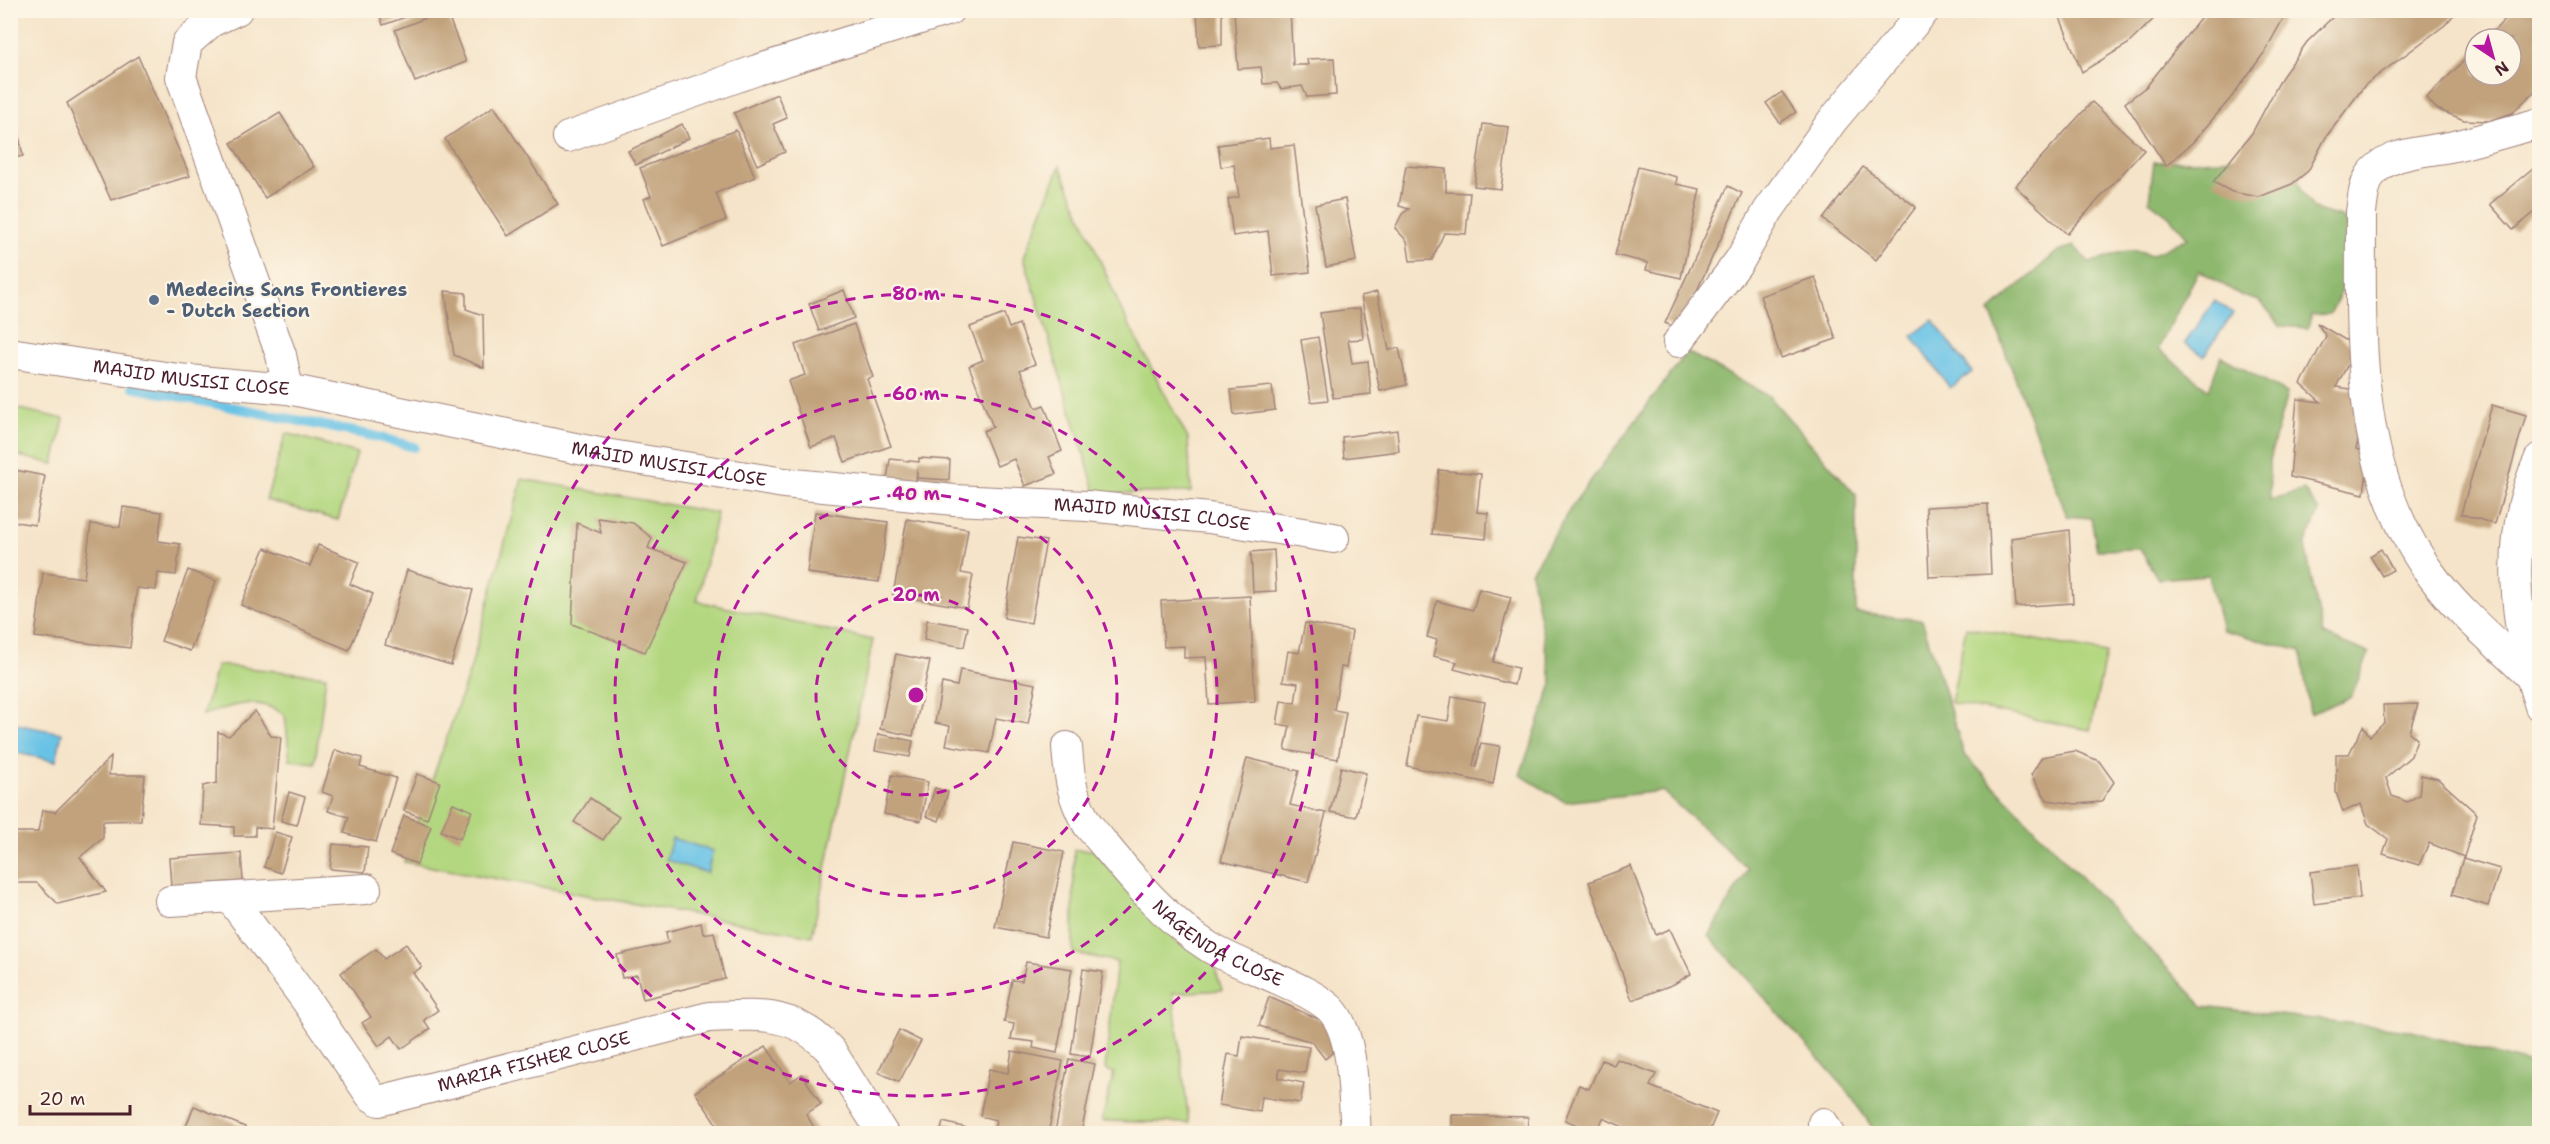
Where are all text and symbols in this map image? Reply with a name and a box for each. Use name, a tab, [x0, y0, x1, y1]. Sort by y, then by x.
north arrow	[2463, 27, 2523, 87]
text: N	[2490, 57, 2513, 81]
place label: Medecins Sans Frontieres - Dutch Section	[166, 278, 407, 323]
text: 80 m	[892, 282, 940, 306]
marker: Medecins Sans Frontieres - Dutch Section	[147, 293, 161, 307]
street label: MAJID MUSISI CLOSE	[91, 354, 291, 401]
text: 60 m	[892, 382, 940, 406]
street label: MAJID MUSISI CLOSE	[569, 436, 769, 492]
text: 40 m	[892, 482, 940, 506]
street label: MAJID MUSISI CLOSE	[1053, 493, 1252, 536]
text: 20 m	[892, 583, 940, 607]
centre of rings	[906, 685, 926, 705]
street label: NAGENDA CLOSE	[1147, 894, 1287, 992]
street label: MARIA FISHER CLOSE	[435, 1026, 633, 1098]
scale bar	[30, 1078, 130, 1116]
text: 20 m	[39, 1087, 85, 1111]

